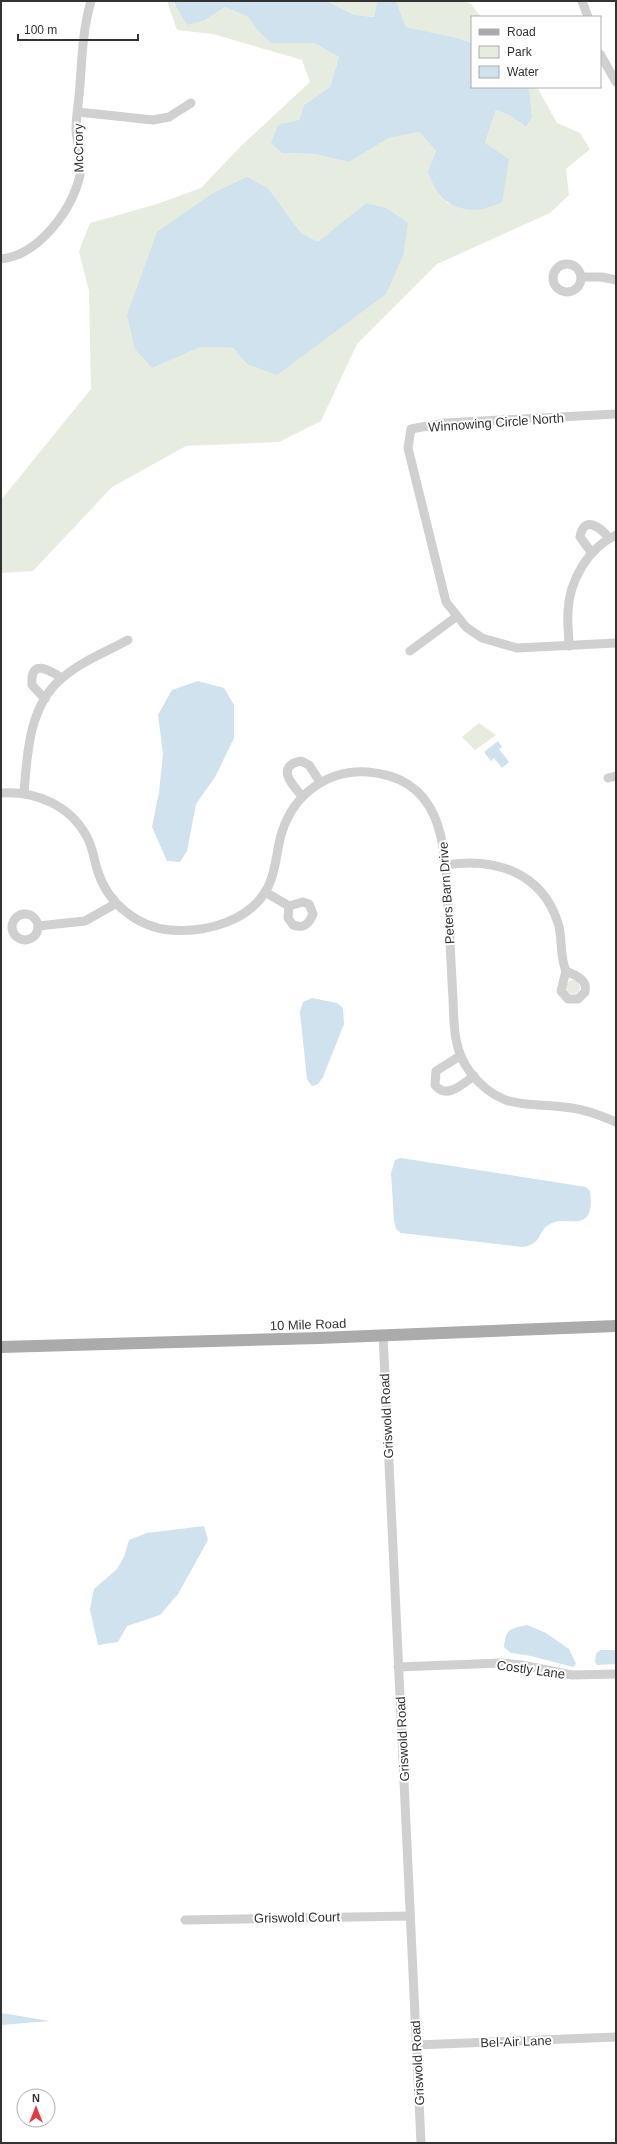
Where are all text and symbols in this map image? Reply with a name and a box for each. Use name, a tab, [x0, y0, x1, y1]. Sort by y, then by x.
scale bar	[18, 16, 138, 42]
legend	[471, 16, 601, 88]
text: 100 m	[24, 23, 57, 37]
text: Road	[507, 25, 536, 39]
text: Park	[507, 45, 533, 59]
text: Water	[507, 65, 539, 79]
street label: McCrory	[71, 123, 86, 173]
street label: Winnowing Circle North	[428, 410, 564, 435]
street label: Peters Barn Drive	[435, 841, 458, 945]
street label: 10 Mile Road	[269, 1316, 347, 1333]
street label: Griswold Road	[377, 1373, 396, 1459]
street label: Costly Lane	[496, 1657, 566, 1682]
street label: Griswold Road	[393, 1696, 412, 1782]
street label: Griswold Court	[254, 1909, 341, 1926]
street label: Griswold Road	[408, 2020, 427, 2106]
street label: Bel-Air Lane	[480, 2033, 552, 2050]
north arrow	[16, 2088, 56, 2128]
text: N	[32, 2092, 40, 2104]

